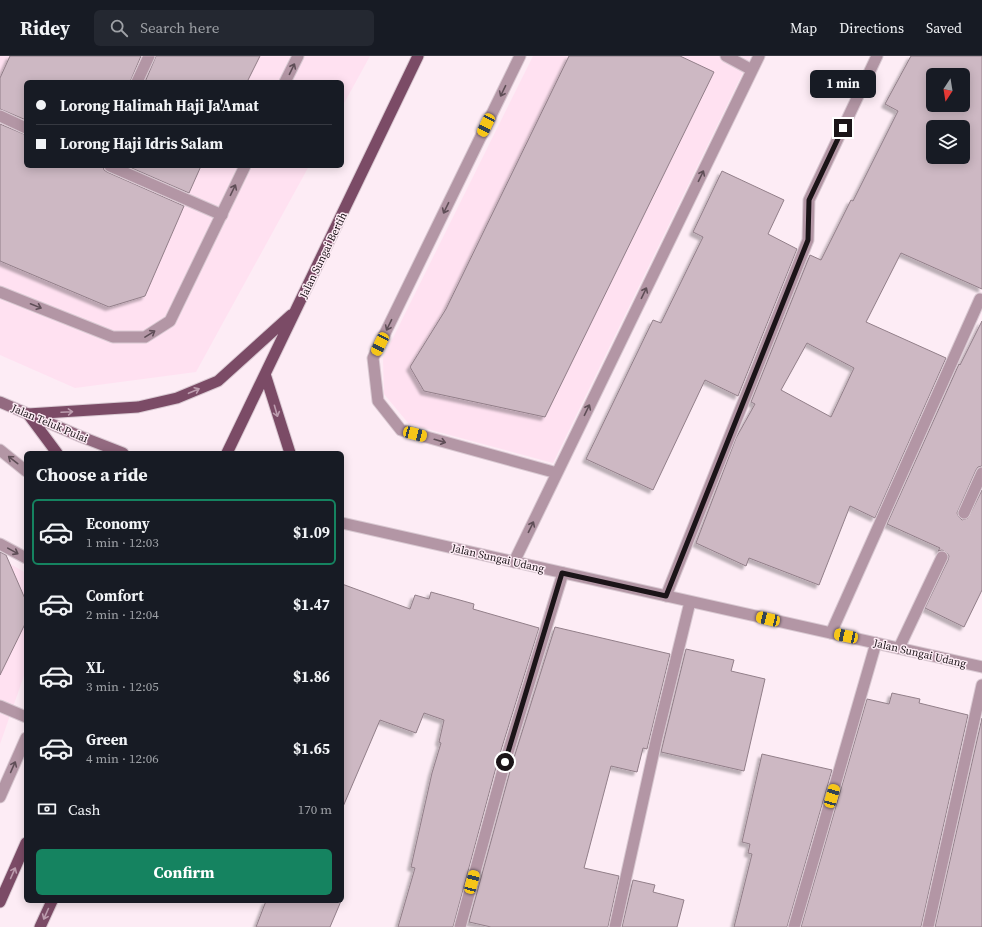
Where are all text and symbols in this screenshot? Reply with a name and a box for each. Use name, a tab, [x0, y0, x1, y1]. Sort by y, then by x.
search box	[94, 10, 374, 46]
text: Ridey	[20, 15, 70, 41]
icon: search	[108, 17, 130, 39]
text: Search here	[140, 17, 219, 38]
text: Map	[790, 18, 817, 38]
text: Directions	[839, 18, 904, 38]
text: Saved	[926, 18, 962, 38]
one-way arrow	[289, 63, 296, 75]
north arrow	[926, 68, 970, 112]
map controls	[926, 68, 970, 164]
callout: 1 min	[810, 70, 876, 98]
text: 1 min	[826, 75, 860, 92]
one-way arrow	[499, 85, 506, 97]
text: Lorong Halimah Haji Ja'Amat	[60, 95, 259, 116]
car	[475, 112, 497, 138]
route end	[834, 119, 852, 137]
button: layers	[926, 120, 970, 164]
text: Lorong Haji Idris Salam	[60, 133, 223, 154]
one-way arrow	[698, 170, 705, 182]
one-way arrow	[230, 185, 237, 197]
one-way arrow	[442, 202, 449, 214]
street label: Jalan Sungai Bertih	[296, 209, 351, 302]
one-way arrow	[641, 287, 648, 299]
one-way arrow	[30, 303, 42, 311]
one-way arrow	[385, 319, 392, 331]
one-way arrow	[145, 329, 156, 338]
car	[369, 331, 391, 357]
one-way arrow	[188, 386, 200, 394]
street label: Jalan Teluk Pulai	[8, 400, 90, 446]
one-way arrow	[273, 404, 280, 417]
one-way arrow	[584, 404, 591, 416]
one-way arrow	[60, 409, 73, 416]
car	[402, 425, 428, 443]
one-way arrow	[433, 438, 446, 445]
one-way arrow	[8, 456, 19, 465]
text: Choose a ride	[36, 462, 148, 487]
text: Economy	[86, 513, 150, 534]
icon: car	[38, 514, 74, 550]
one-way arrow	[528, 521, 535, 533]
text: $1.09	[293, 522, 330, 543]
text: 1 min · 12:03	[86, 534, 159, 551]
street label: Jalan Sungai Udang	[449, 540, 546, 577]
one-way arrow	[7, 548, 19, 555]
text: Comfort	[86, 585, 144, 606]
icon: car	[38, 586, 74, 622]
text: $1.47	[293, 594, 330, 615]
text: 2 min · 12:04	[86, 606, 159, 623]
car	[755, 610, 781, 628]
car	[833, 628, 859, 644]
street label: Jalan Sungai Udang	[871, 635, 968, 672]
text: XL	[86, 657, 105, 678]
icon: car	[38, 658, 74, 694]
text: $1.86	[293, 666, 330, 687]
text: 3 min · 12:05	[86, 678, 159, 695]
text: Green	[86, 729, 128, 750]
icon: car	[38, 730, 74, 766]
text: $1.65	[293, 738, 330, 759]
text: 4 min · 12:06	[86, 750, 159, 767]
route start	[496, 753, 514, 771]
one-way arrow	[10, 762, 17, 774]
car	[823, 783, 841, 809]
icon: cash	[36, 798, 58, 820]
text: Cash	[68, 799, 100, 820]
text: 170 m	[298, 801, 332, 818]
button: Confirm	[36, 849, 332, 895]
one-way arrow	[10, 867, 17, 879]
car	[463, 869, 481, 895]
one-way arrow	[42, 908, 49, 920]

